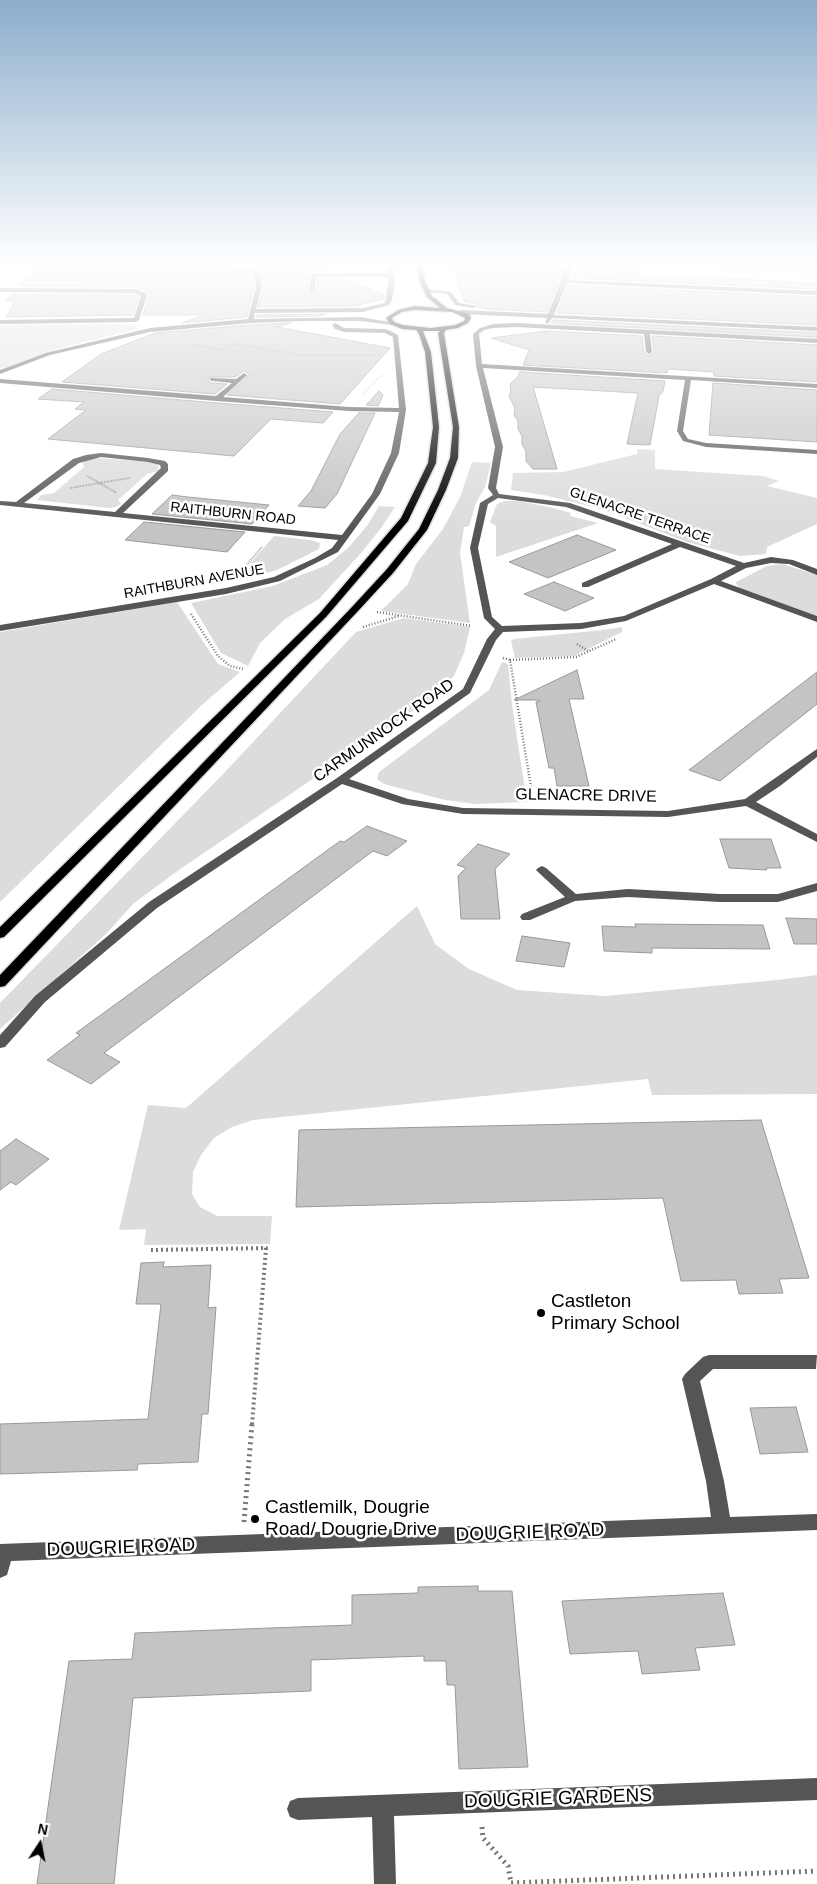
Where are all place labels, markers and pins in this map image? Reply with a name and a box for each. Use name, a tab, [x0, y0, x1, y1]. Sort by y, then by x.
place label: Castleton Primary School	[551, 1291, 680, 1335]
marker: Castleton Primary School	[535, 1307, 547, 1319]
place label: Castlemilk, Dougrie Road/ Dougrie Drive	[265, 1497, 437, 1541]
marker: Castlemilk, Dougrie Road/ Dougrie Drive	[249, 1513, 261, 1525]

